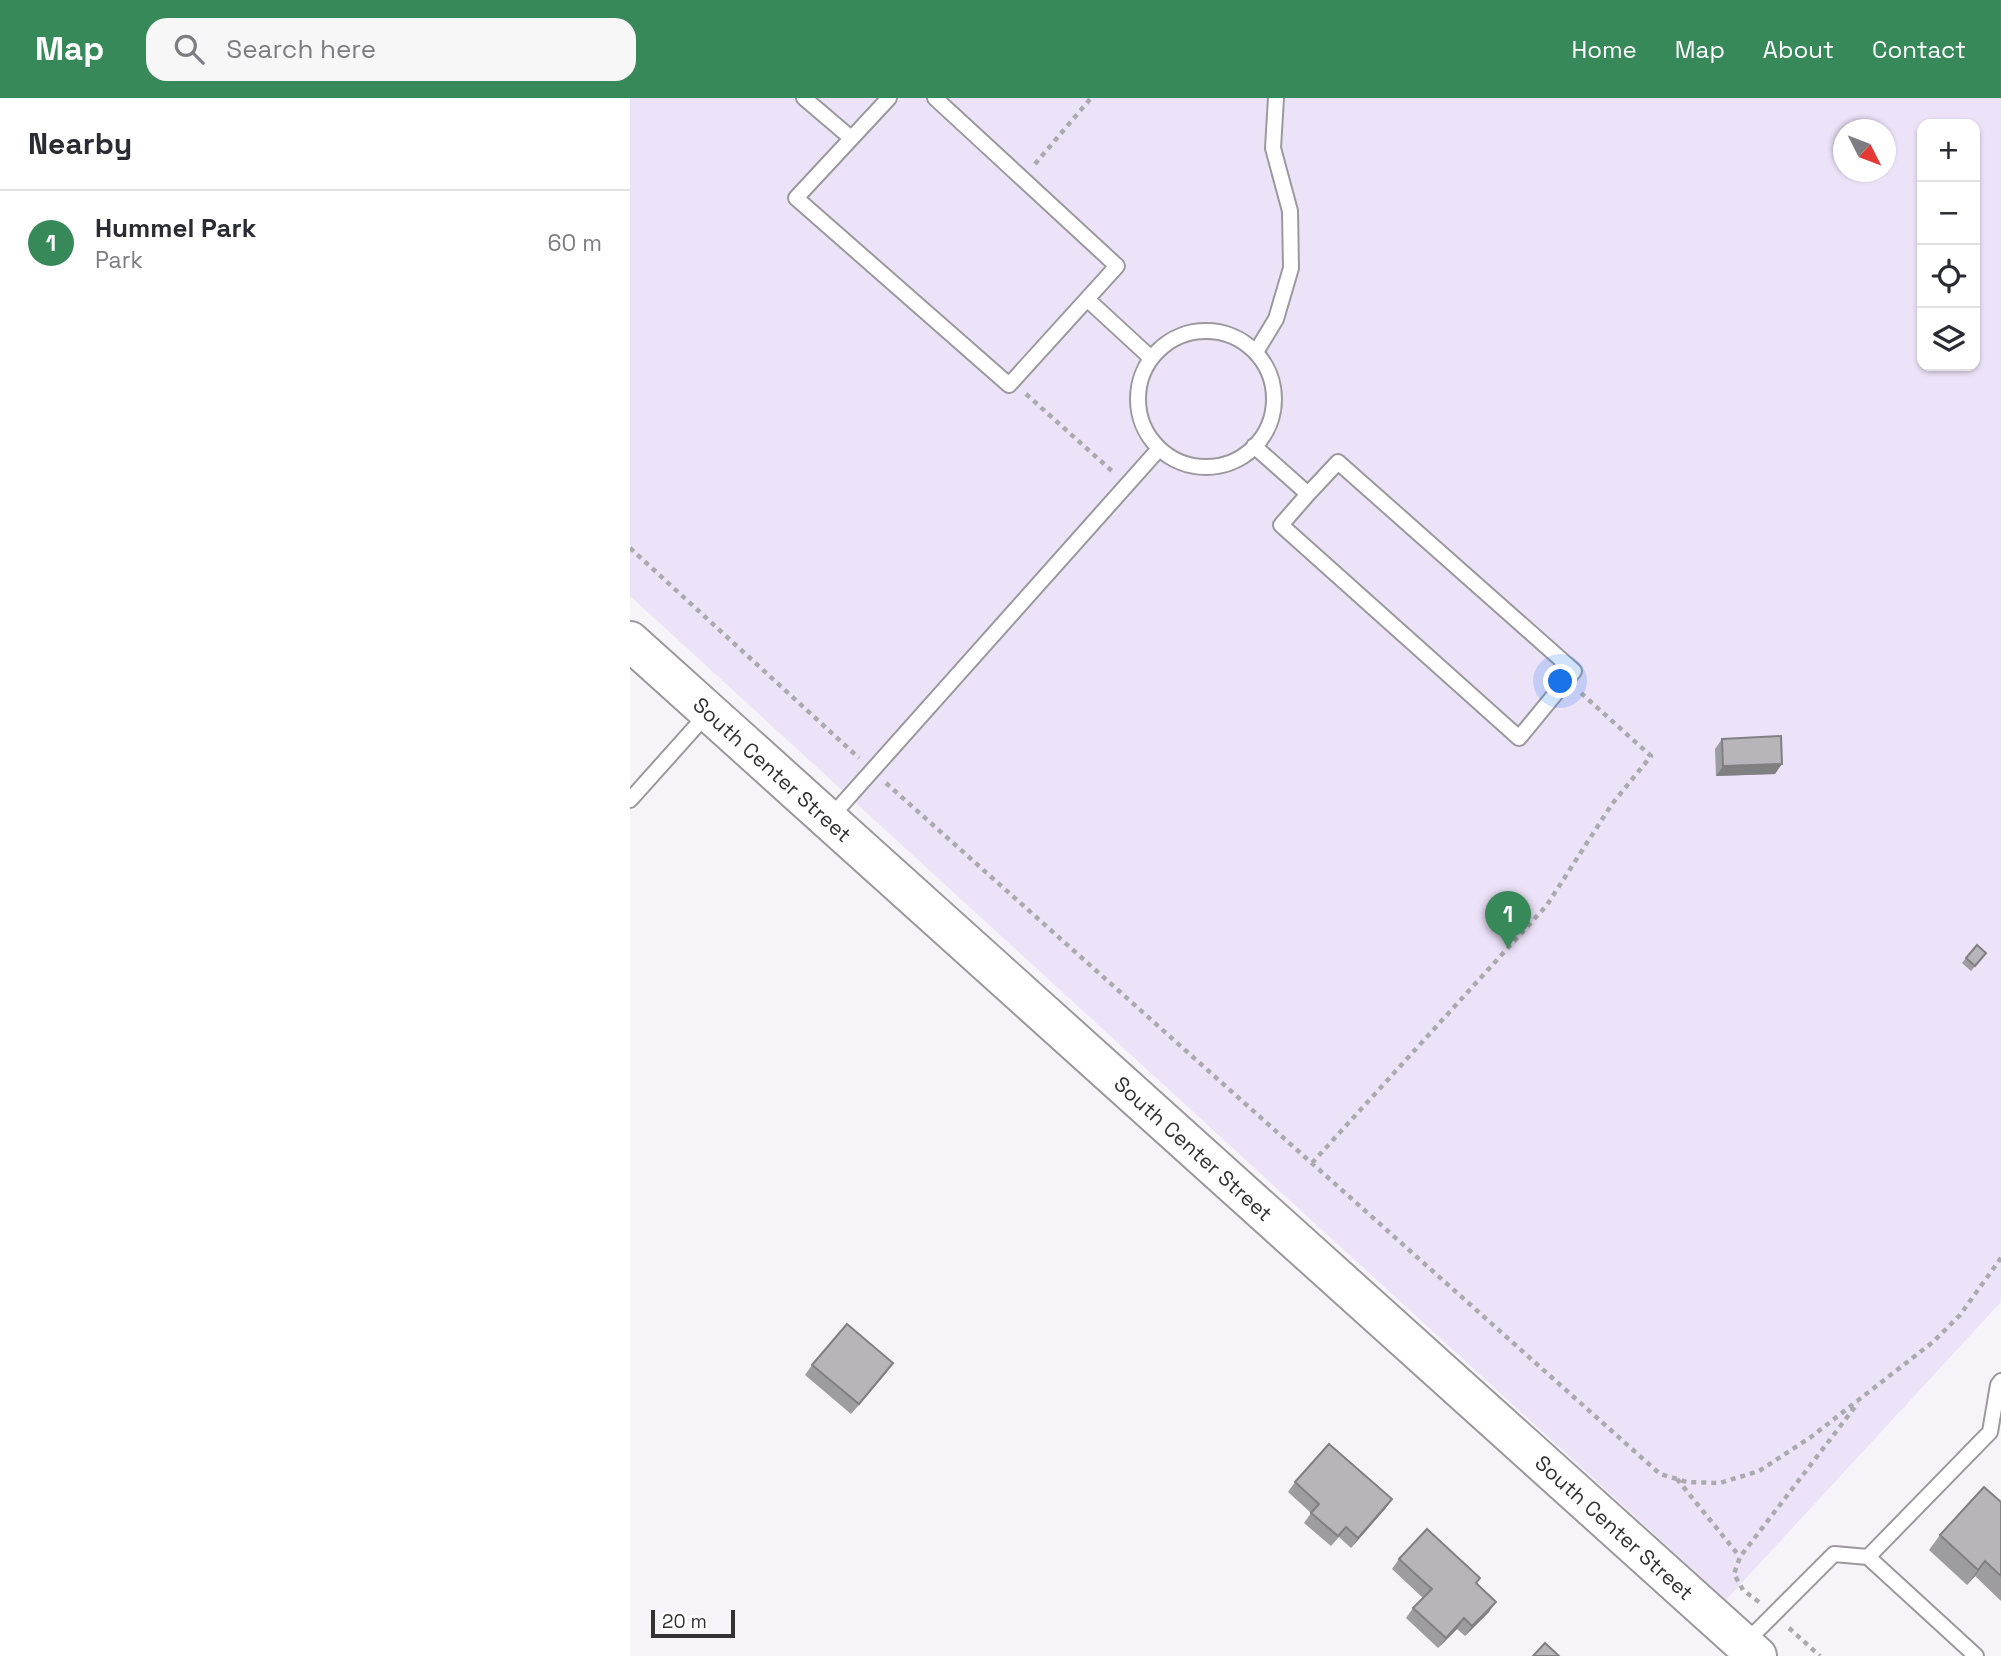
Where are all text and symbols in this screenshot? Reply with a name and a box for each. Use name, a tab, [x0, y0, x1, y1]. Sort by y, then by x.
search box	[146, 18, 636, 81]
text: Map	[35, 28, 104, 70]
icon: search	[170, 30, 208, 68]
text: Search here	[226, 32, 376, 66]
text: Home	[1571, 34, 1637, 65]
text: Map	[1675, 34, 1725, 65]
text: About	[1763, 34, 1834, 65]
text: Contact	[1872, 34, 1966, 65]
north arrow	[1833, 119, 1896, 182]
map controls	[1917, 119, 1980, 371]
button: +	[1917, 119, 1980, 182]
text: Nearby	[28, 124, 132, 163]
button: −	[1917, 182, 1980, 245]
text: Hummel Park	[95, 211, 256, 245]
text: 1	[46, 228, 56, 258]
text: 60 m	[547, 228, 602, 258]
text: Park	[95, 245, 143, 275]
button: locate	[1917, 245, 1980, 308]
button: layers	[1917, 308, 1980, 371]
your location	[1543, 664, 1577, 698]
street label: South Center Street	[687, 691, 857, 848]
pin: 1	[1485, 891, 1531, 949]
street label: South Center Street	[1108, 1070, 1278, 1227]
street label: South Center Street	[1529, 1449, 1699, 1606]
scale bar	[651, 1607, 735, 1639]
text: 20 m	[662, 1609, 707, 1634]

